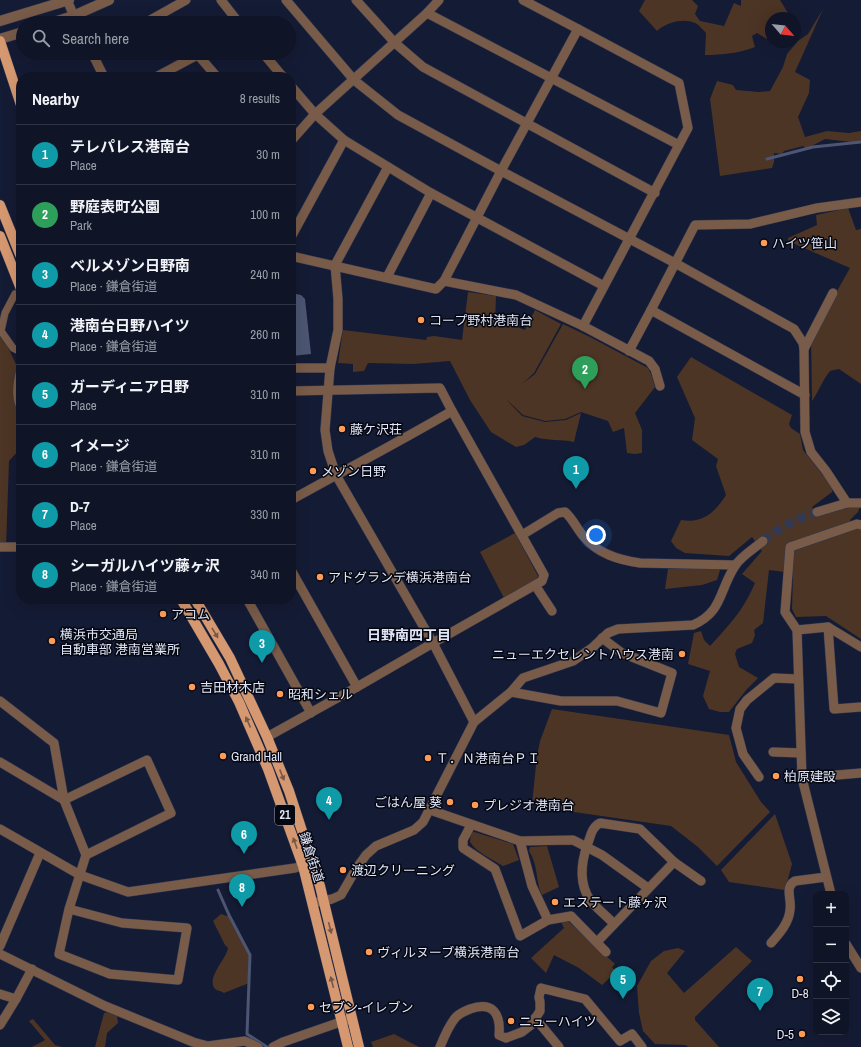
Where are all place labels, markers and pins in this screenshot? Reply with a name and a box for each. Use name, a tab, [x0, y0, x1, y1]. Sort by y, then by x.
place label: ハイツ笹山	[772, 235, 837, 252]
marker: ハイツ笹山	[759, 238, 769, 248]
place label: コープ野村港南台	[429, 312, 532, 329]
marker: コープ野村港南台	[416, 315, 426, 325]
pin: 2	[572, 356, 598, 389]
place label: 藤ケ沢荘	[350, 421, 402, 438]
marker: 藤ケ沢荘	[337, 424, 347, 434]
pin: 1	[563, 456, 589, 489]
place label: メゾン日野	[321, 463, 386, 480]
marker: メゾン日野	[308, 466, 318, 476]
place label: アドグランデ横浜港南台	[328, 569, 471, 586]
marker: アドグランデ横浜港南台	[315, 572, 325, 582]
place label: アコム	[171, 606, 210, 623]
marker: アコム	[158, 609, 168, 619]
place label: 横浜市交通局 自動車部 港南営業所	[60, 626, 180, 658]
pin: 3	[249, 630, 275, 663]
marker: 横浜市交通局 自動車部 港南営業所	[47, 636, 57, 646]
place label: ニューエクセレントハウス港南	[492, 646, 674, 663]
marker: ニューエクセレントハウス港南	[677, 649, 687, 659]
place label: 吉田材木店	[200, 679, 265, 696]
marker: 吉田材木店	[187, 682, 197, 692]
place label: 昭和シェル	[288, 686, 353, 703]
marker: 昭和シェル	[275, 689, 285, 699]
place label: Grand Hall	[231, 748, 282, 765]
place label: Ｔ．Ｎ港南台ＰＩ	[436, 750, 540, 767]
marker: Grand Hall	[218, 751, 228, 761]
marker: Ｔ．Ｎ港南台ＰＩ	[423, 753, 433, 763]
place label: 柏原建設	[784, 768, 836, 785]
marker: 柏原建設	[771, 771, 781, 781]
pin: 4	[316, 787, 342, 820]
place label: ごはん屋 葵	[374, 794, 442, 811]
marker: ごはん屋 葵	[445, 797, 455, 807]
place label: プレジオ港南台	[483, 797, 574, 814]
marker: プレジオ港南台	[470, 800, 480, 810]
pin: 6	[231, 821, 257, 854]
place label: 渡辺クリーニング	[351, 862, 455, 879]
marker: 渡辺クリーニング	[338, 865, 348, 875]
pin: 8	[229, 874, 255, 907]
place label: エステート藤ヶ沢	[563, 894, 667, 911]
marker: エステート藤ヶ沢	[550, 897, 560, 907]
place label: ヴィルヌーブ横浜港南台	[377, 944, 519, 961]
marker: ヴィルヌーブ横浜港南台	[364, 947, 374, 957]
pin: 5	[610, 966, 636, 999]
marker: D-8	[795, 974, 805, 984]
pin: 7	[747, 978, 773, 1011]
place label: D-8	[791, 985, 809, 1002]
place label: セブン-イレブン	[319, 999, 414, 1016]
marker: セブン-イレブン	[306, 1002, 316, 1012]
place label: ニューハイツ	[519, 1013, 596, 1030]
marker: ニューハイツ	[506, 1016, 516, 1026]
place label: D-5	[777, 1026, 794, 1043]
marker: D-5	[797, 1029, 807, 1039]

